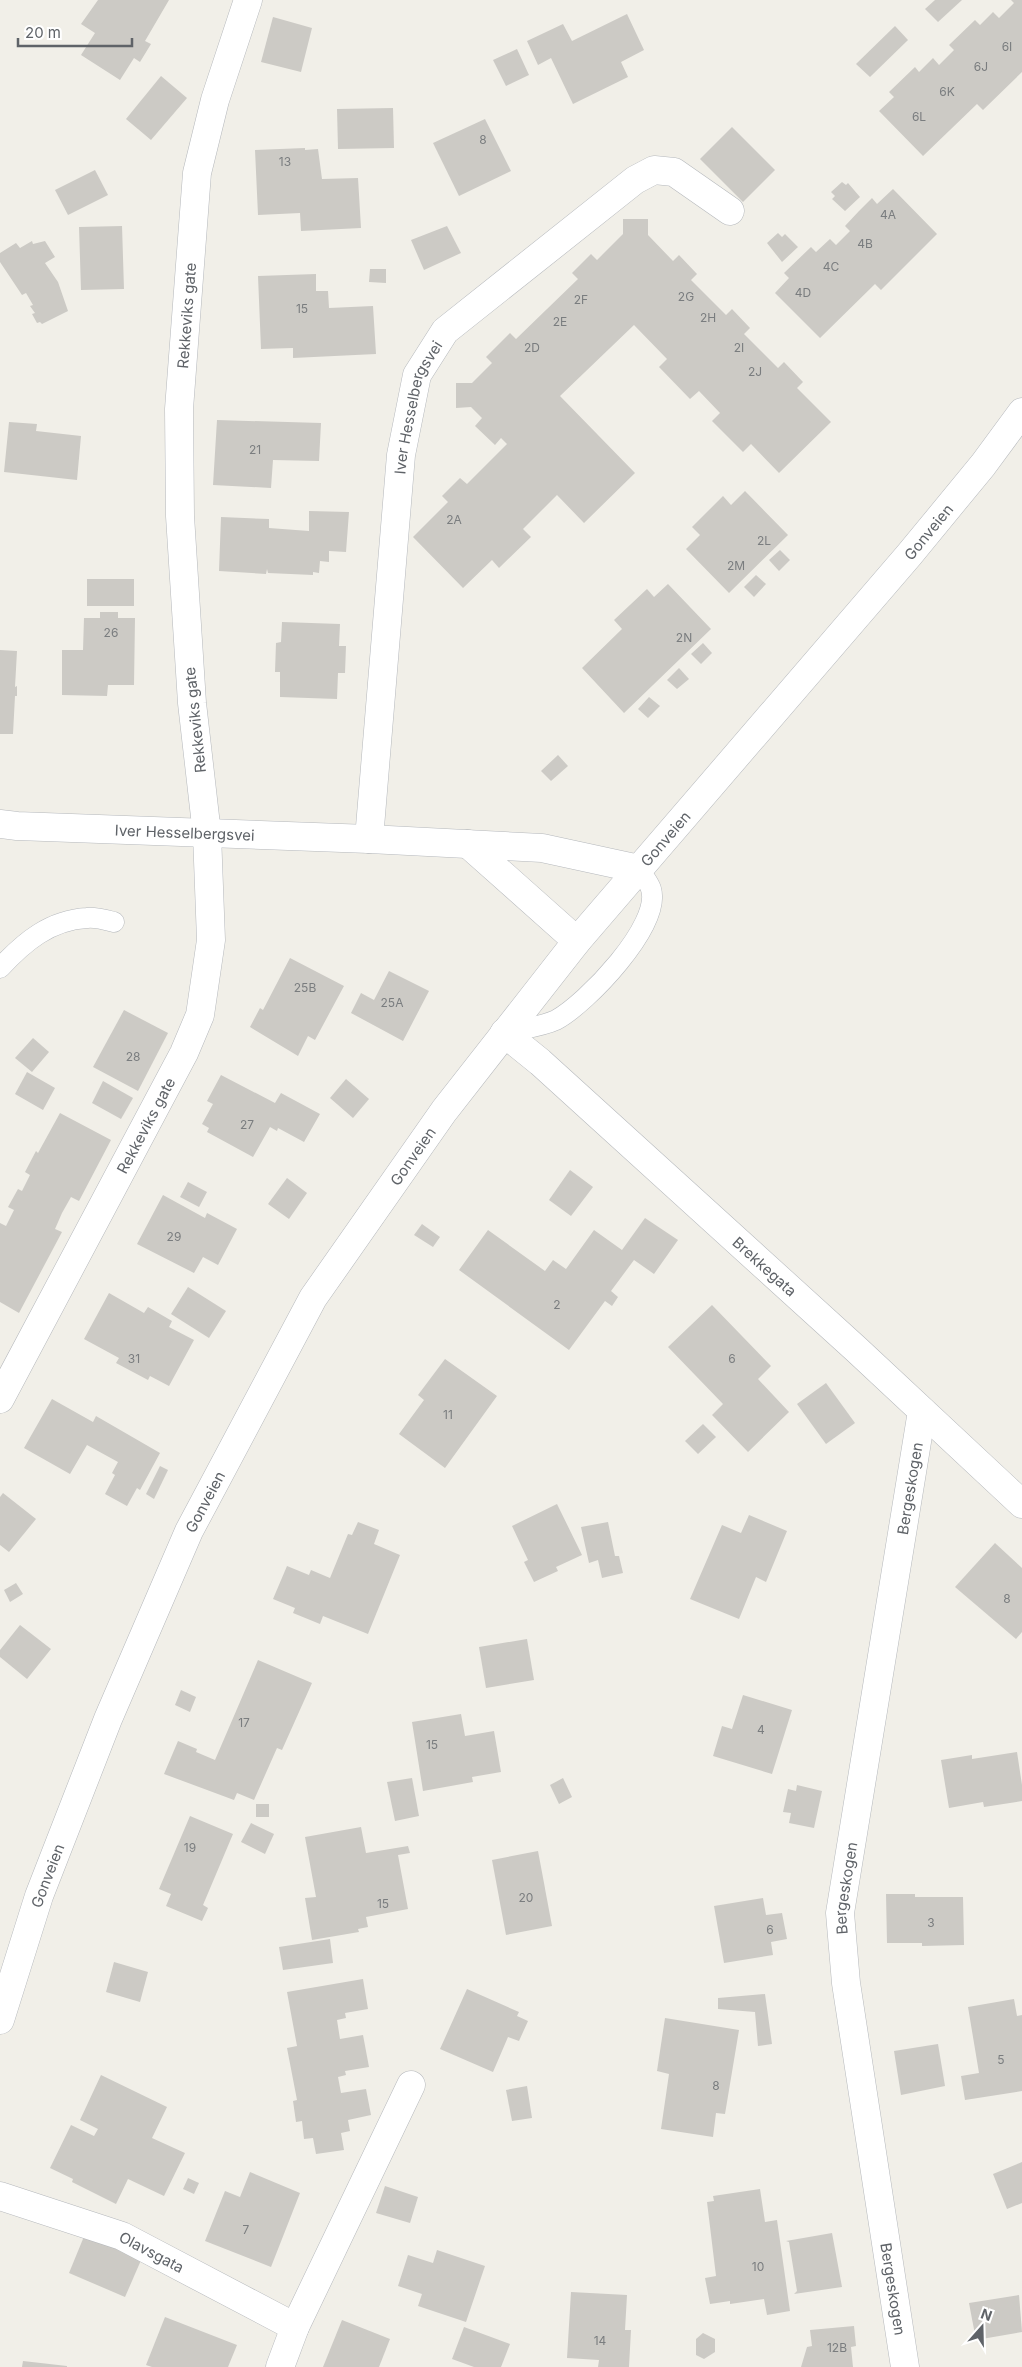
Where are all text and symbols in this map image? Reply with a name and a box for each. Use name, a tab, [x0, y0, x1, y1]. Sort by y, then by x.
scale bar	[18, 15, 131, 47]
text: 20 m	[25, 23, 61, 42]
house number: 6I	[1002, 39, 1012, 54]
house number: 6J	[974, 59, 988, 74]
house number: 6K	[939, 84, 955, 99]
house number: 6L	[912, 109, 926, 124]
house number: 8	[479, 132, 487, 147]
house number: 13	[279, 154, 291, 169]
house number: 4A	[880, 207, 896, 222]
house number: 4B	[857, 236, 873, 251]
house number: 4C	[823, 259, 839, 274]
street label: Rekkeviks gate	[173, 262, 200, 369]
house number: 4D	[795, 285, 811, 300]
house number: 2G	[678, 289, 694, 304]
house number: 2F	[574, 292, 588, 307]
house number: 15	[296, 301, 308, 316]
house number: 2H	[700, 310, 716, 325]
house number: 2E	[553, 314, 567, 329]
street label: Iver Hesselbergsvei	[390, 337, 446, 475]
house number: 2D	[524, 340, 540, 355]
house number: 2I	[734, 340, 744, 355]
house number: 2J	[748, 364, 762, 379]
house number: 21	[249, 442, 261, 457]
street label: Gonveien	[899, 500, 957, 564]
house number: 2A	[446, 512, 462, 527]
house number: 2L	[757, 533, 771, 548]
house number: 2M	[727, 558, 745, 573]
house number: 26	[104, 625, 118, 640]
house number: 2N	[676, 630, 692, 645]
street label: Rekkeviks gate	[180, 666, 210, 774]
street label: Gonveien	[636, 807, 694, 870]
street label: Iver Hesselbergsvei	[114, 820, 255, 844]
house number: 25B	[294, 980, 316, 995]
house number: 25A	[381, 995, 403, 1010]
house number: 28	[126, 1049, 140, 1064]
street label: Rekkeviks gate	[112, 1074, 179, 1177]
house number: 27	[240, 1117, 254, 1132]
street label: Gonveien	[385, 1123, 439, 1189]
house number: 29	[167, 1229, 181, 1244]
street label: Brekkegata	[729, 1232, 801, 1300]
house number: 2	[553, 1297, 561, 1312]
house number: 31	[128, 1351, 140, 1366]
house number: 6	[728, 1351, 736, 1366]
house number: 11	[443, 1407, 453, 1422]
street label: Bergeskogen	[892, 1441, 926, 1536]
street label: Gonveien	[181, 1468, 229, 1536]
house number: 8	[1003, 1591, 1011, 1606]
house number: 17	[238, 1715, 250, 1730]
house number: 4	[757, 1722, 765, 1737]
house number: 15	[426, 1737, 438, 1752]
house number: 19	[184, 1840, 196, 1855]
street label: Bergeskogen	[830, 1840, 861, 1935]
street label: Gonveien	[26, 1841, 68, 1910]
house number: 20	[519, 1890, 533, 1905]
house number: 15	[377, 1896, 389, 1911]
house number: 3	[927, 1915, 935, 1930]
house number: 6	[766, 1922, 774, 1937]
house number: 5	[997, 2052, 1005, 2067]
house number: 8	[712, 2078, 720, 2093]
house number: 7	[243, 2222, 250, 2237]
street label: Olavsgata	[116, 2227, 187, 2277]
street label: Bergeskogen	[876, 2241, 910, 2337]
house number: 10	[752, 2259, 764, 2274]
north arrow	[957, 2302, 1007, 2352]
text: N	[979, 2305, 995, 2324]
house number: 14	[594, 2333, 607, 2348]
house number: 12B	[827, 2340, 847, 2355]

